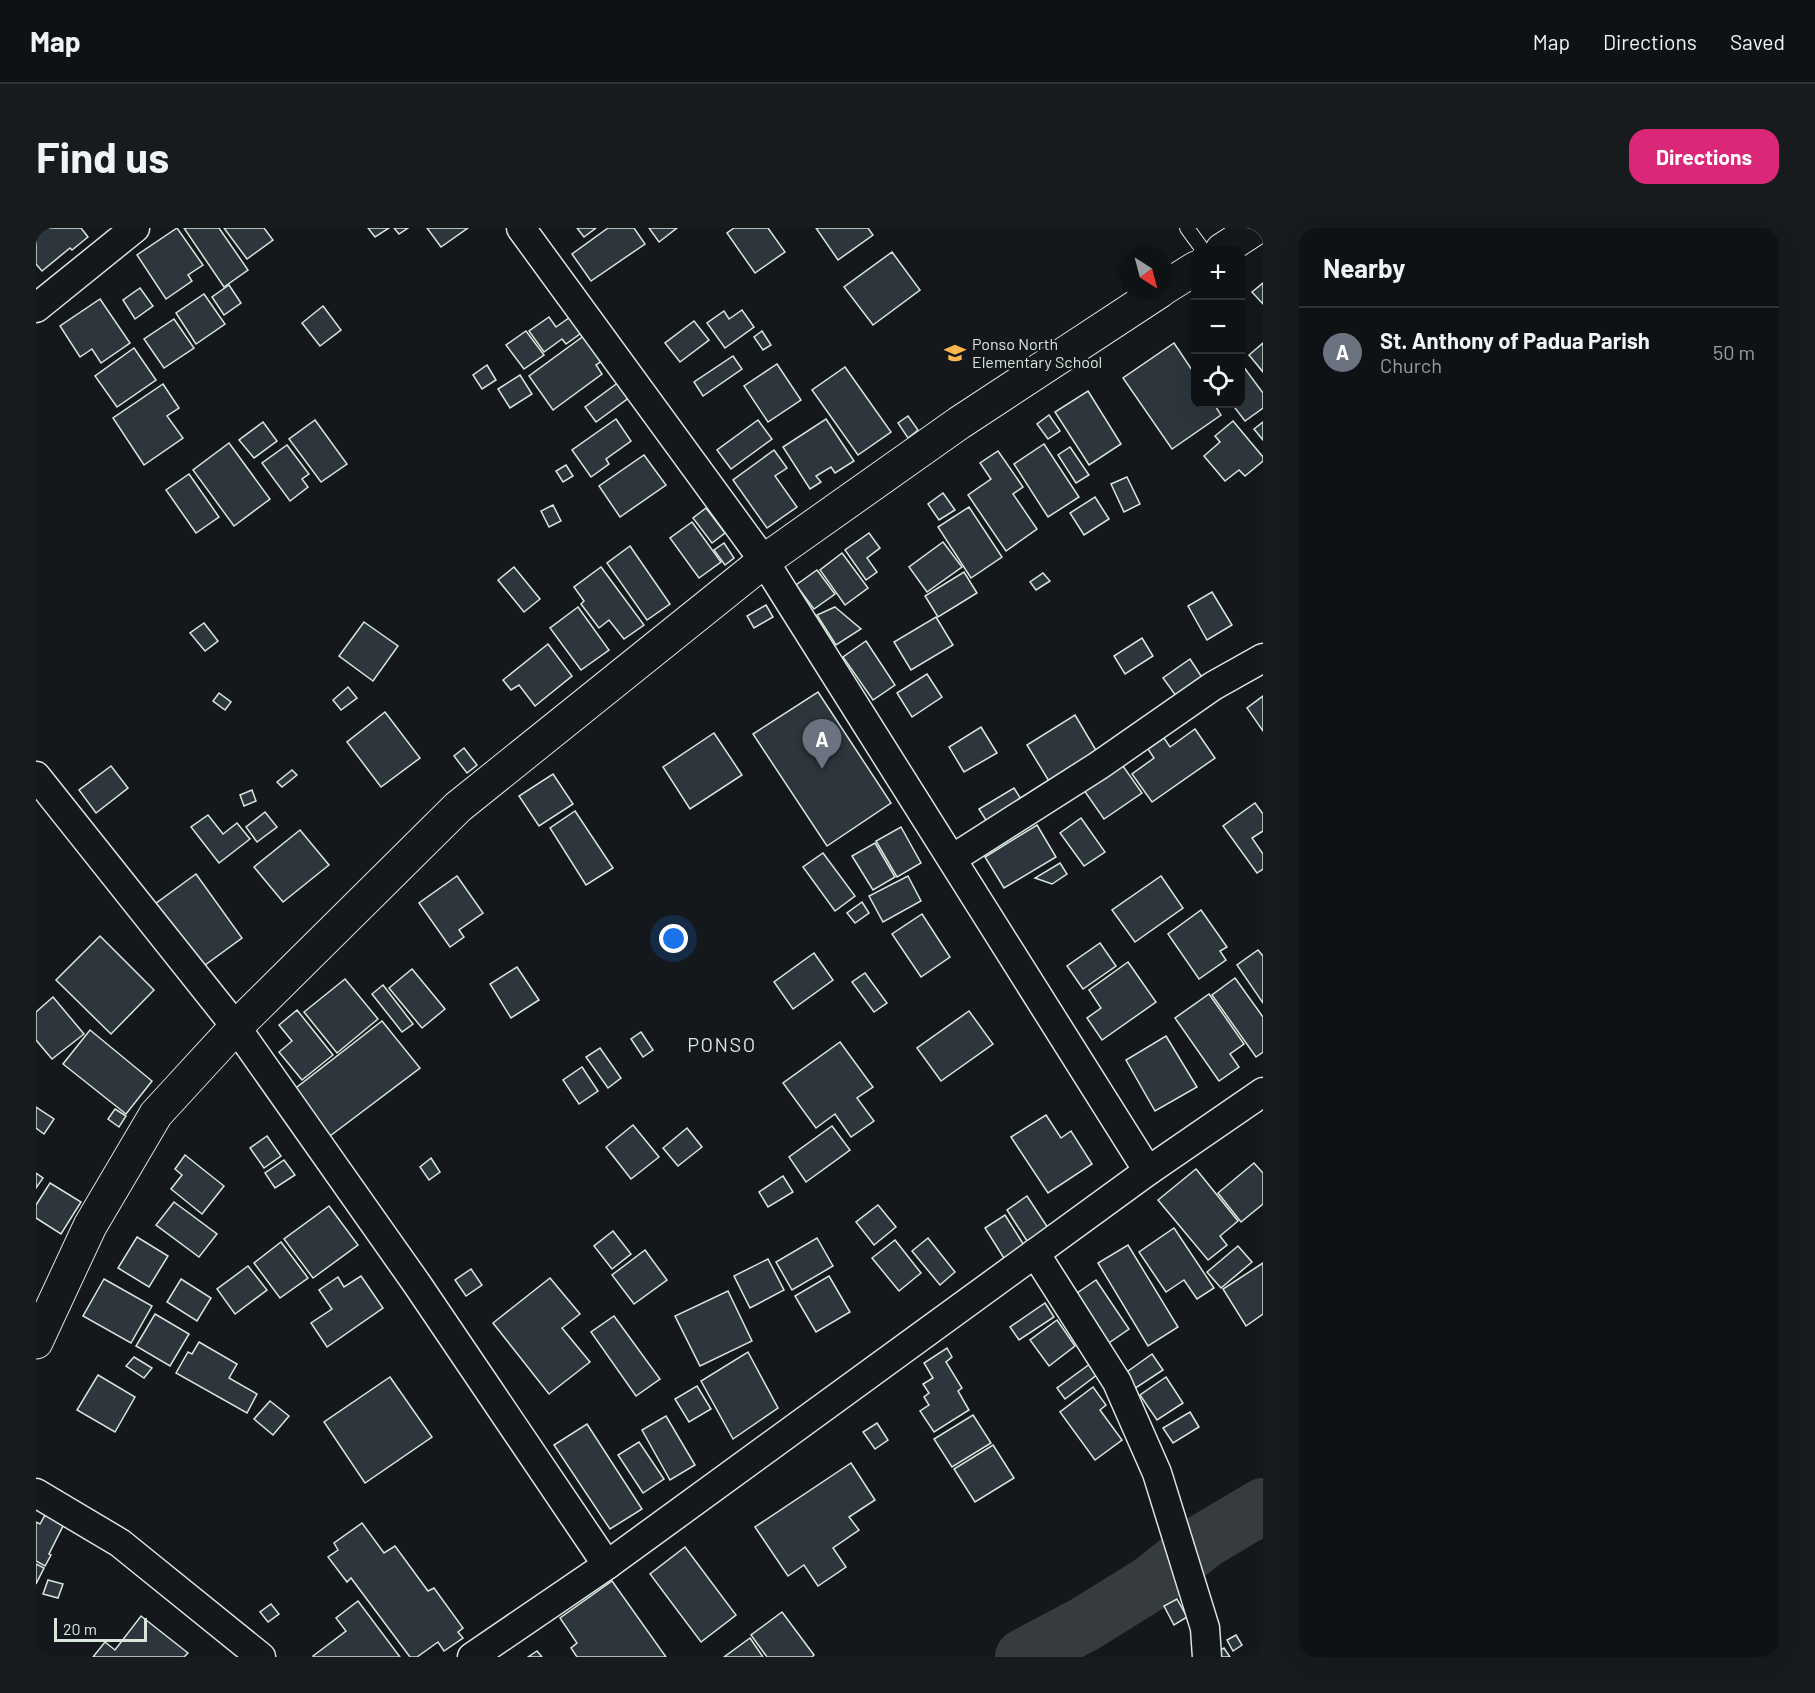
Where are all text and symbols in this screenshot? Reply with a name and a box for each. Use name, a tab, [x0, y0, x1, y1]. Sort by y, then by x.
text: Map	[30, 24, 81, 58]
text: Map	[1533, 29, 1570, 54]
text: Directions	[1603, 29, 1697, 54]
text: Saved	[1730, 29, 1785, 54]
button: Directions	[1629, 129, 1779, 184]
text: Find us	[36, 131, 169, 181]
north arrow	[1119, 246, 1173, 300]
map controls	[1191, 246, 1245, 408]
button: +	[1191, 246, 1245, 300]
text: Nearby	[1323, 252, 1405, 283]
button: −	[1191, 300, 1245, 354]
text: St. Anthony of Padua Parish	[1380, 327, 1650, 353]
place label: Ponso North Elementary School	[972, 334, 1102, 371]
text: A	[1336, 340, 1349, 364]
text: 50 m	[1713, 340, 1755, 364]
school or university icon: Ponso North Elementary School	[943, 341, 967, 365]
text: Church	[1380, 353, 1442, 377]
button: locate	[1191, 354, 1245, 408]
pin: A	[802, 720, 842, 769]
your location	[659, 924, 688, 953]
district label: PONSO	[687, 1032, 757, 1056]
scale bar	[54, 1615, 147, 1642]
text: 20 m	[63, 1619, 97, 1638]

